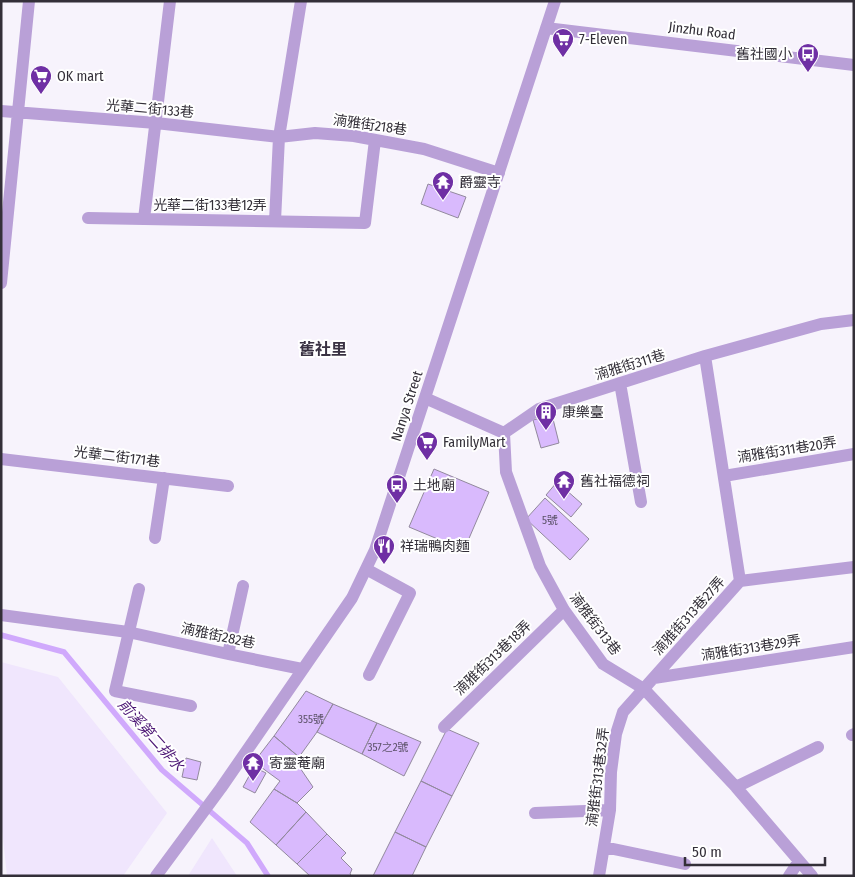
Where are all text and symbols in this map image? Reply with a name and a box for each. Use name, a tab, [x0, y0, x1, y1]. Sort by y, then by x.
street label: Jinzhu Road	[668, 18, 736, 44]
supermarket icon: 7-Eleven	[551, 27, 575, 58]
place label: 7-Eleven	[579, 31, 627, 48]
bus stop icon: 舊社國小	[796, 42, 820, 73]
place label: 舊社國小	[736, 46, 792, 63]
supermarket icon: OK mart	[29, 64, 53, 95]
place label: OK mart	[57, 68, 104, 85]
street label: 光華二街133巷	[105, 97, 195, 121]
street label: 湳雅街218巷	[332, 111, 408, 139]
temple icon: 爵靈寺	[431, 170, 455, 201]
place label: 爵靈寺	[459, 174, 501, 191]
street label: 光華二街133巷12弄	[153, 197, 267, 214]
district label: 舊社里	[299, 340, 347, 359]
street label: 湳雅街311巷	[593, 346, 667, 384]
street label: Nanya Street	[388, 368, 427, 443]
building icon: 康樂臺	[534, 400, 558, 431]
place label: 康樂臺	[562, 404, 604, 421]
supermarket icon: FamilyMart	[415, 430, 439, 461]
place label: FamilyMart	[443, 434, 506, 451]
street label: 湳雅街311巷20弄	[736, 434, 838, 466]
street label: 光華二街171巷	[73, 443, 161, 471]
temple icon: 舊社福德祠	[552, 469, 576, 500]
bus stop icon: 土地廟	[385, 473, 409, 504]
place label: 舊社福德祠	[580, 473, 650, 490]
place label: 土地廟	[413, 477, 455, 494]
house number: 5號	[542, 514, 558, 527]
restaurant icon: 祥瑞鴨肉麵	[372, 534, 396, 565]
place label: 祥瑞鴨肉麵	[400, 538, 470, 555]
street label: 湳雅街313巷27弄	[649, 573, 729, 659]
street label: 湳雅街313巷	[566, 589, 624, 659]
street label: 湳雅街313巷18弄	[451, 617, 535, 699]
street label: 湳雅街282巷	[179, 620, 257, 652]
street label: 湳雅街313巷29弄	[700, 632, 802, 664]
water label: 前溪第二排水	[114, 696, 188, 775]
house number: 355號	[298, 713, 324, 726]
street label: 湳雅街313巷32弄	[583, 726, 613, 828]
house number: 357之2號	[367, 741, 409, 754]
temple icon: 寄靈菴廟	[241, 751, 265, 782]
place label: 寄靈菴廟	[269, 755, 325, 772]
scale bar	[685, 834, 825, 866]
text: 50 m	[692, 843, 722, 861]

